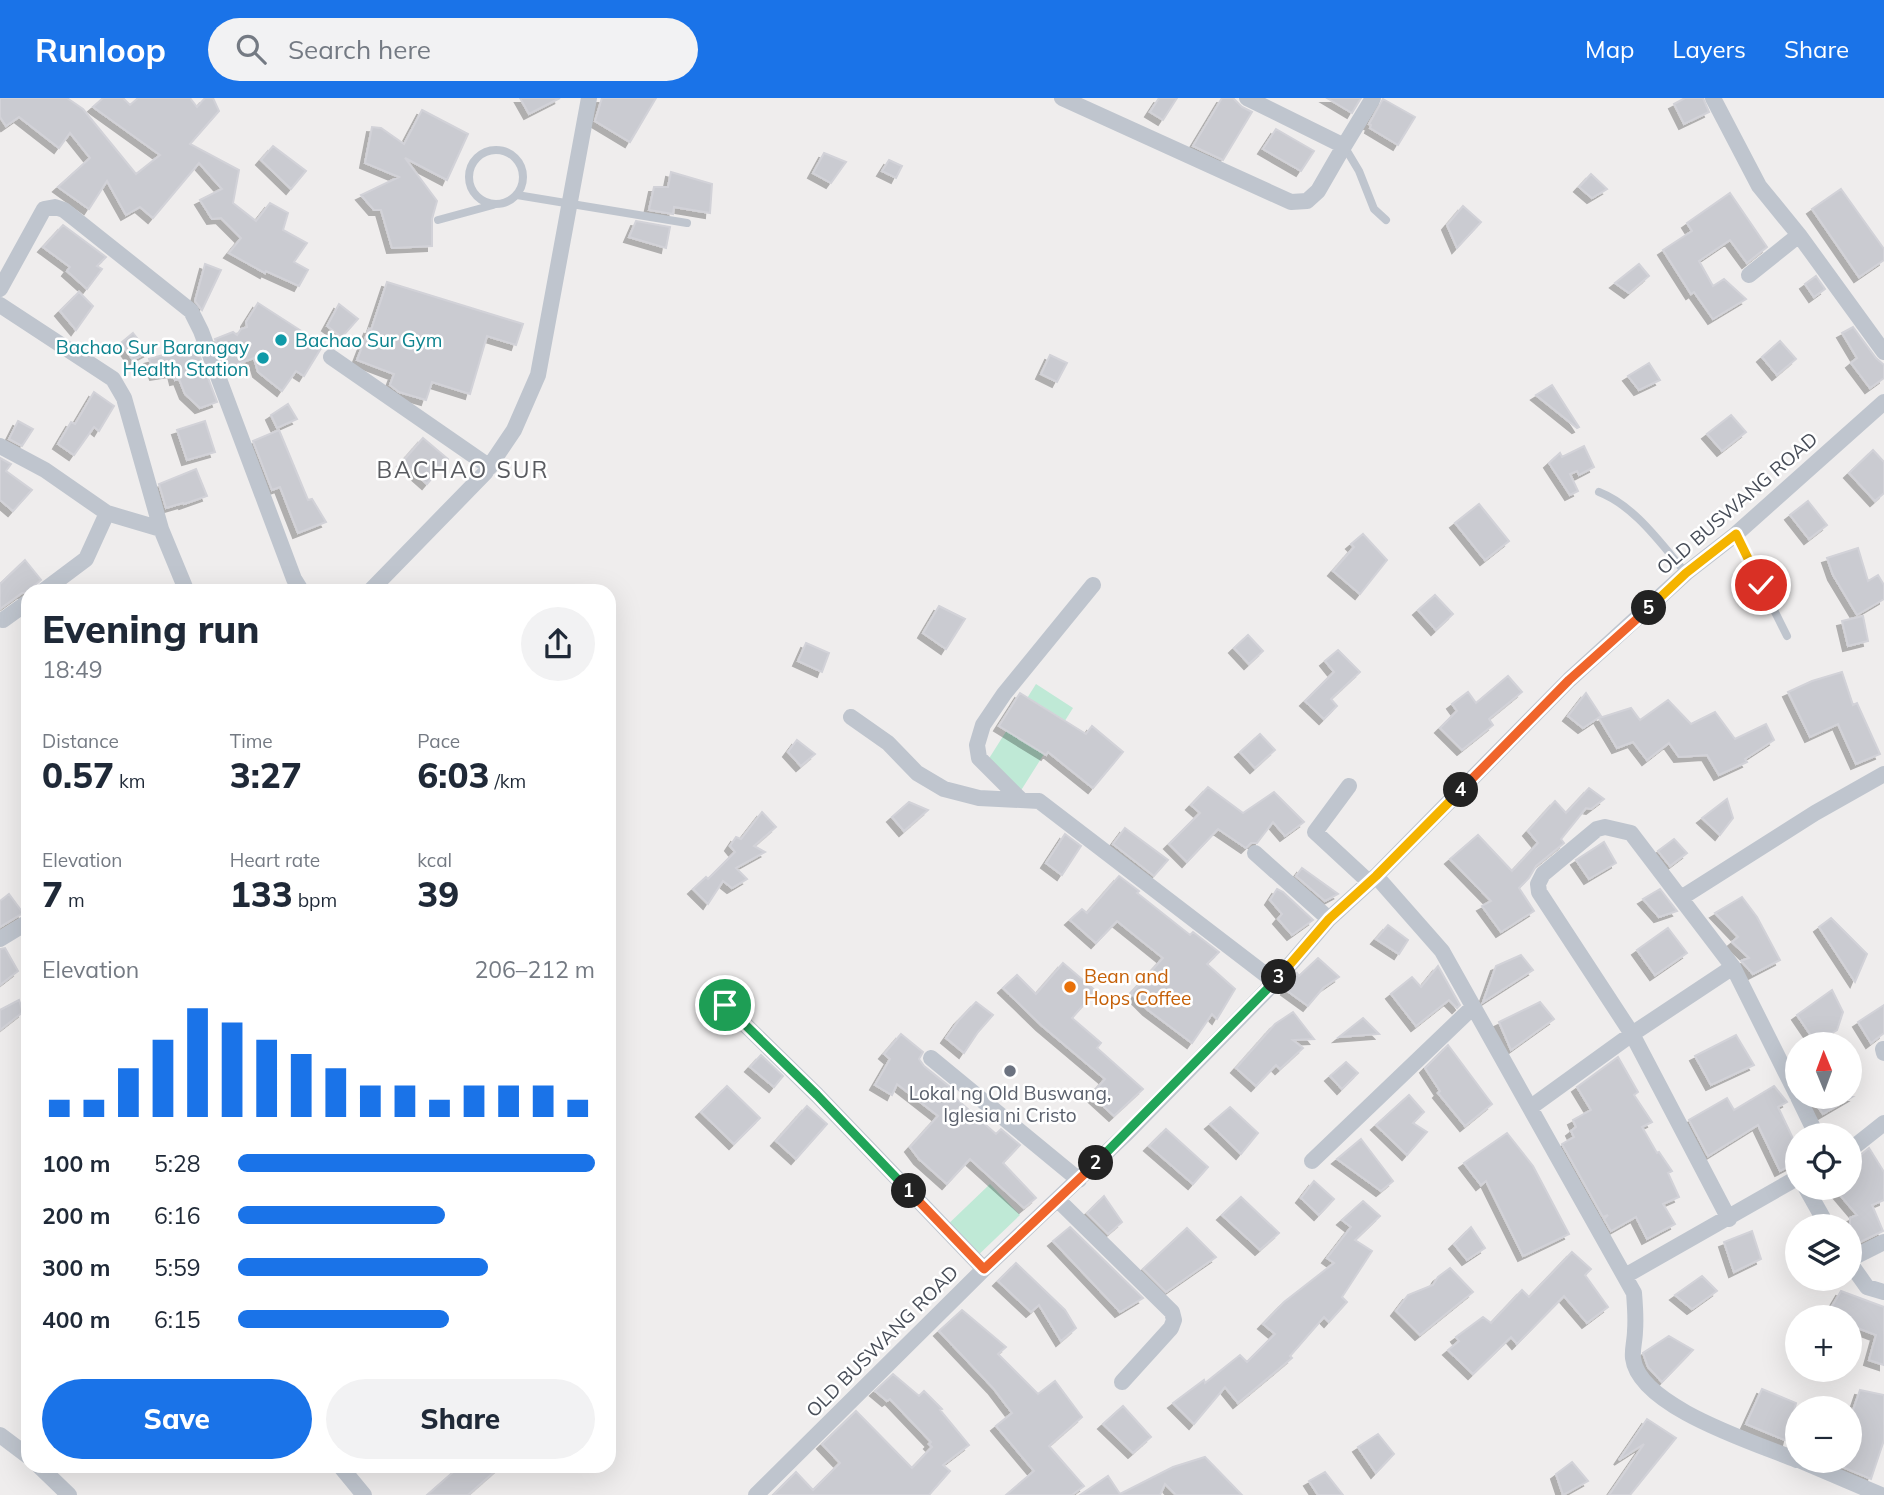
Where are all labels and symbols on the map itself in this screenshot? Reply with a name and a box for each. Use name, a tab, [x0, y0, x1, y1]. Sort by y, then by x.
place label: Bachao Sur Gym	[295, 328, 442, 352]
marker: Bachao Sur Gym	[273, 332, 289, 348]
place label: Bachao Sur Barangay Health Station	[56, 335, 249, 381]
marker: Bachao Sur Barangay Health Station	[255, 350, 271, 366]
street label: OLD BUSWANG ROAD	[1652, 427, 1822, 579]
district label: BACHAO SUR	[377, 455, 549, 484]
pin	[1731, 555, 1791, 615]
pin: 5	[1632, 590, 1666, 626]
pin: 4	[1444, 772, 1478, 808]
pin: 3	[1262, 960, 1296, 994]
place label: Bean and Hops Coffee	[1084, 964, 1191, 1010]
pin	[695, 975, 755, 1035]
marker: Bean and Hops Coffee	[1062, 979, 1078, 995]
north arrow	[1785, 1032, 1862, 1110]
marker: Lokal ng Old Buswang, Iglesia ni Cristo	[1002, 1063, 1018, 1079]
place label: Lokal ng Old Buswang, Iglesia ni Cristo	[909, 1081, 1111, 1127]
pin: 2	[1078, 1146, 1114, 1180]
pin: 1	[892, 1174, 926, 1208]
street label: OLD BUSWANG ROAD	[801, 1260, 963, 1422]

